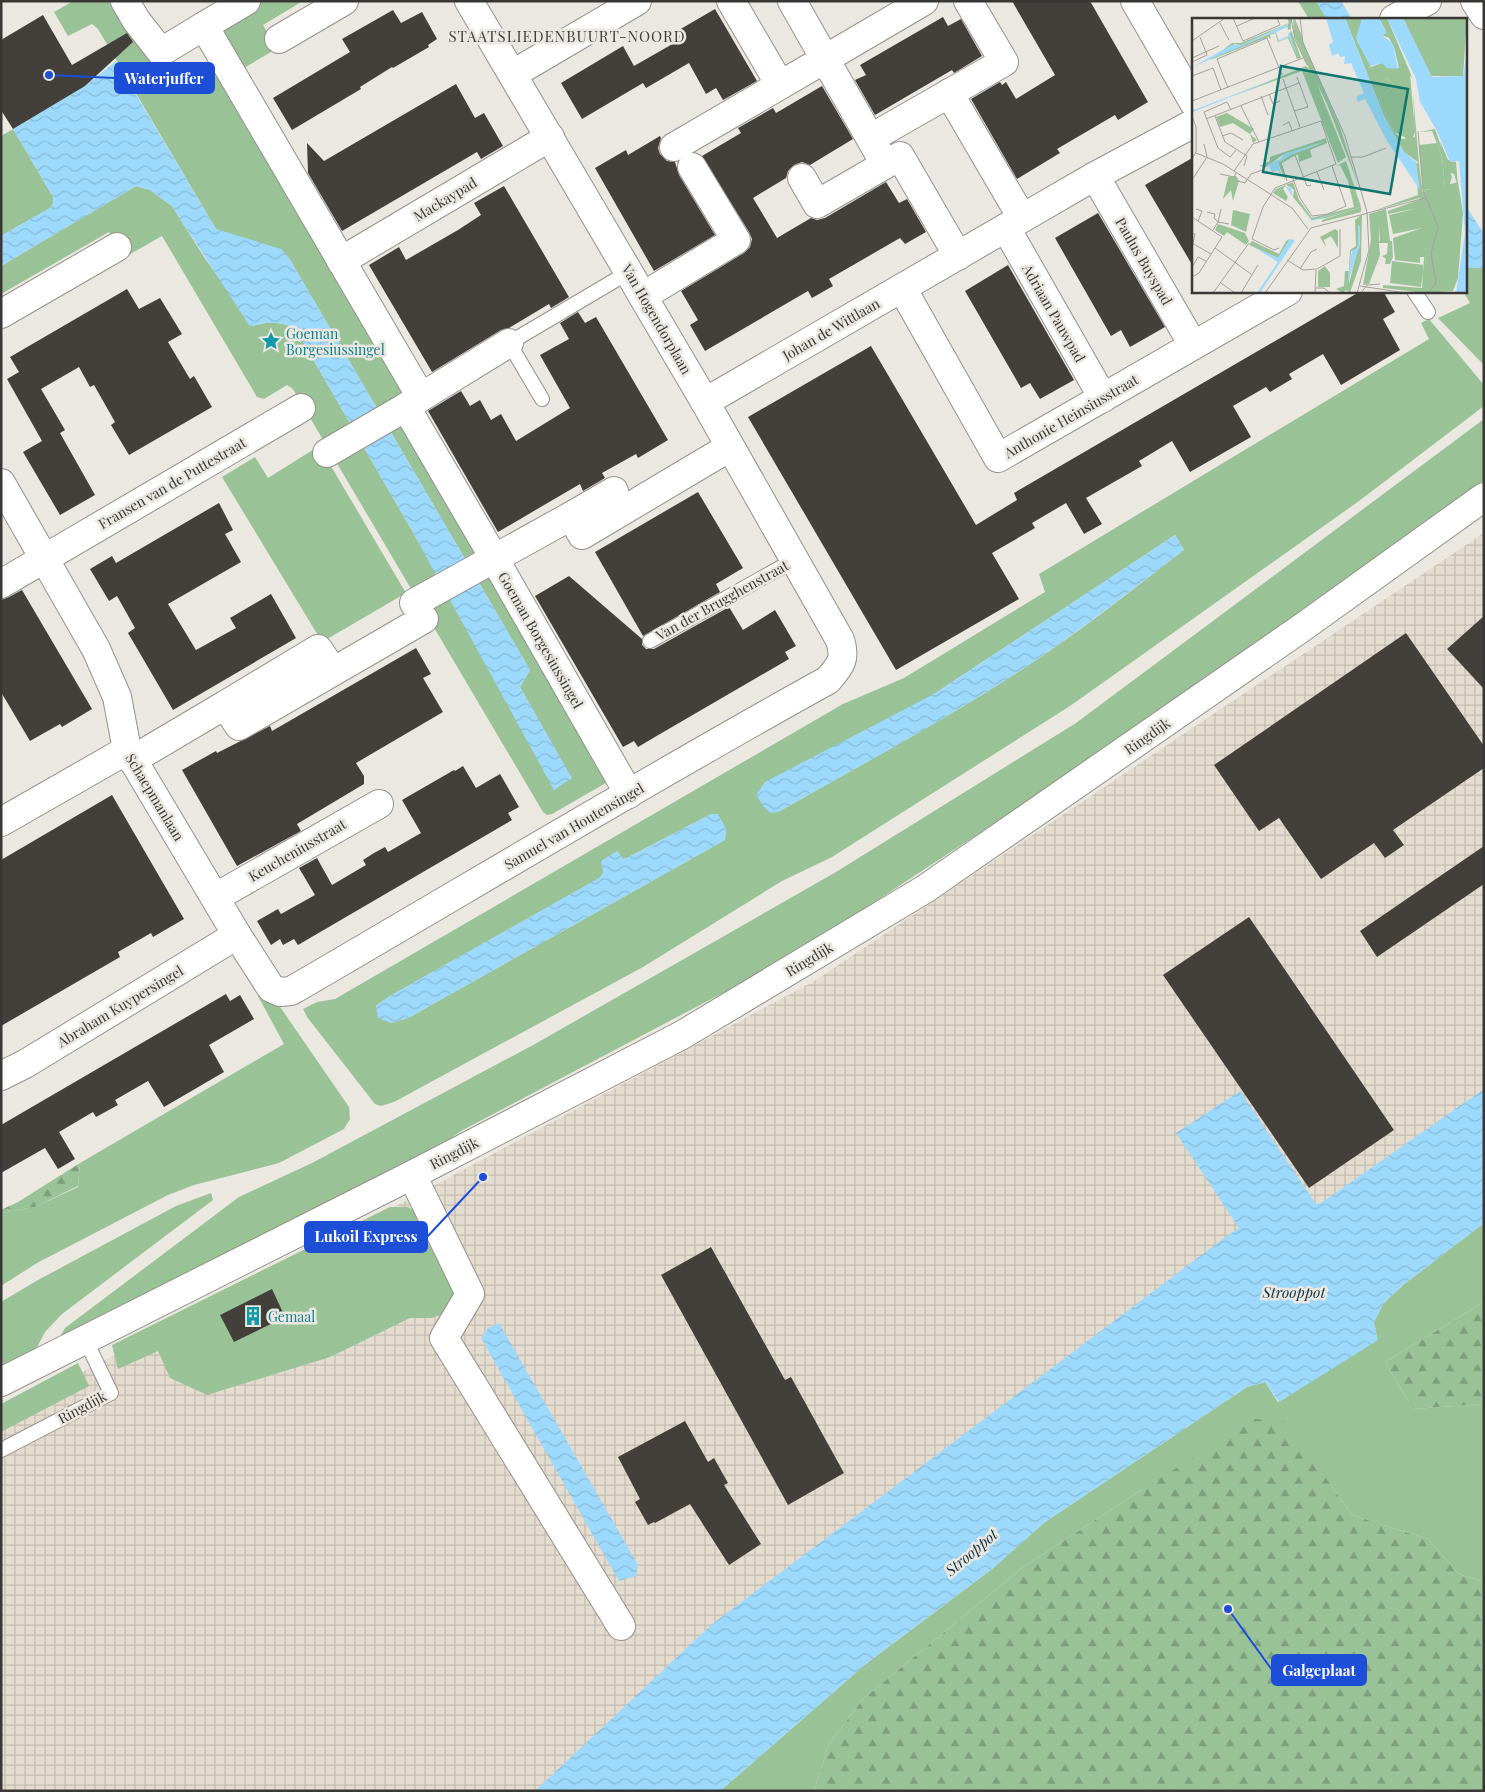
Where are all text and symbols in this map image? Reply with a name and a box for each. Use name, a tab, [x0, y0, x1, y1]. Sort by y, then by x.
inset map	[1192, 18, 1468, 292]
district label: STAATSLIEDENBUURT-NOORD	[448, 26, 686, 46]
callout: Waterjuffer	[115, 63, 214, 93]
text: Waterjuffer	[124, 68, 203, 88]
street label: Mackaypad	[410, 173, 480, 225]
street label: Paulus Buyspad	[1111, 214, 1177, 308]
street label: Van Hogendorplaan	[617, 260, 697, 378]
street label: Adriaan Pauwpad	[1018, 260, 1090, 366]
street label: Johan de Wittlaan	[778, 293, 884, 365]
place label: Goeman Borgesiussingel	[286, 324, 385, 359]
place icon: Goeman Borgesiussingel	[260, 330, 282, 352]
street label: Anthonie Heinsiusstraat	[1000, 369, 1142, 463]
street label: Fransen van de Puttestraat	[95, 432, 250, 533]
street label: Van der Brugghenstraat	[651, 555, 793, 645]
street label: Goeman Borgesiussingel	[494, 568, 588, 712]
street label: Ringdijk	[1120, 713, 1174, 759]
street label: Schaepmanlaan	[121, 750, 189, 845]
street label: Samuel van Houtensingel	[501, 778, 647, 874]
street label: Keucheniusstraat	[245, 814, 350, 886]
street label: Ringdijk	[782, 937, 837, 981]
street label: Abraham Kuypersingel	[53, 961, 187, 1052]
street label: Ringdijk	[426, 1133, 482, 1173]
callout: Lukoil Express	[305, 1222, 427, 1252]
text: Lukoil Express	[315, 1226, 417, 1246]
water label: Strooppot	[1262, 1282, 1326, 1302]
building icon: Gemaal	[242, 1305, 264, 1327]
place label: Gemaal	[268, 1307, 315, 1326]
street label: Ringdijk	[54, 1386, 110, 1428]
water label: Strooppot	[940, 1523, 1002, 1581]
callout: Galgeplaat	[1272, 1655, 1366, 1685]
text: Galgeplaat	[1282, 1660, 1356, 1680]

